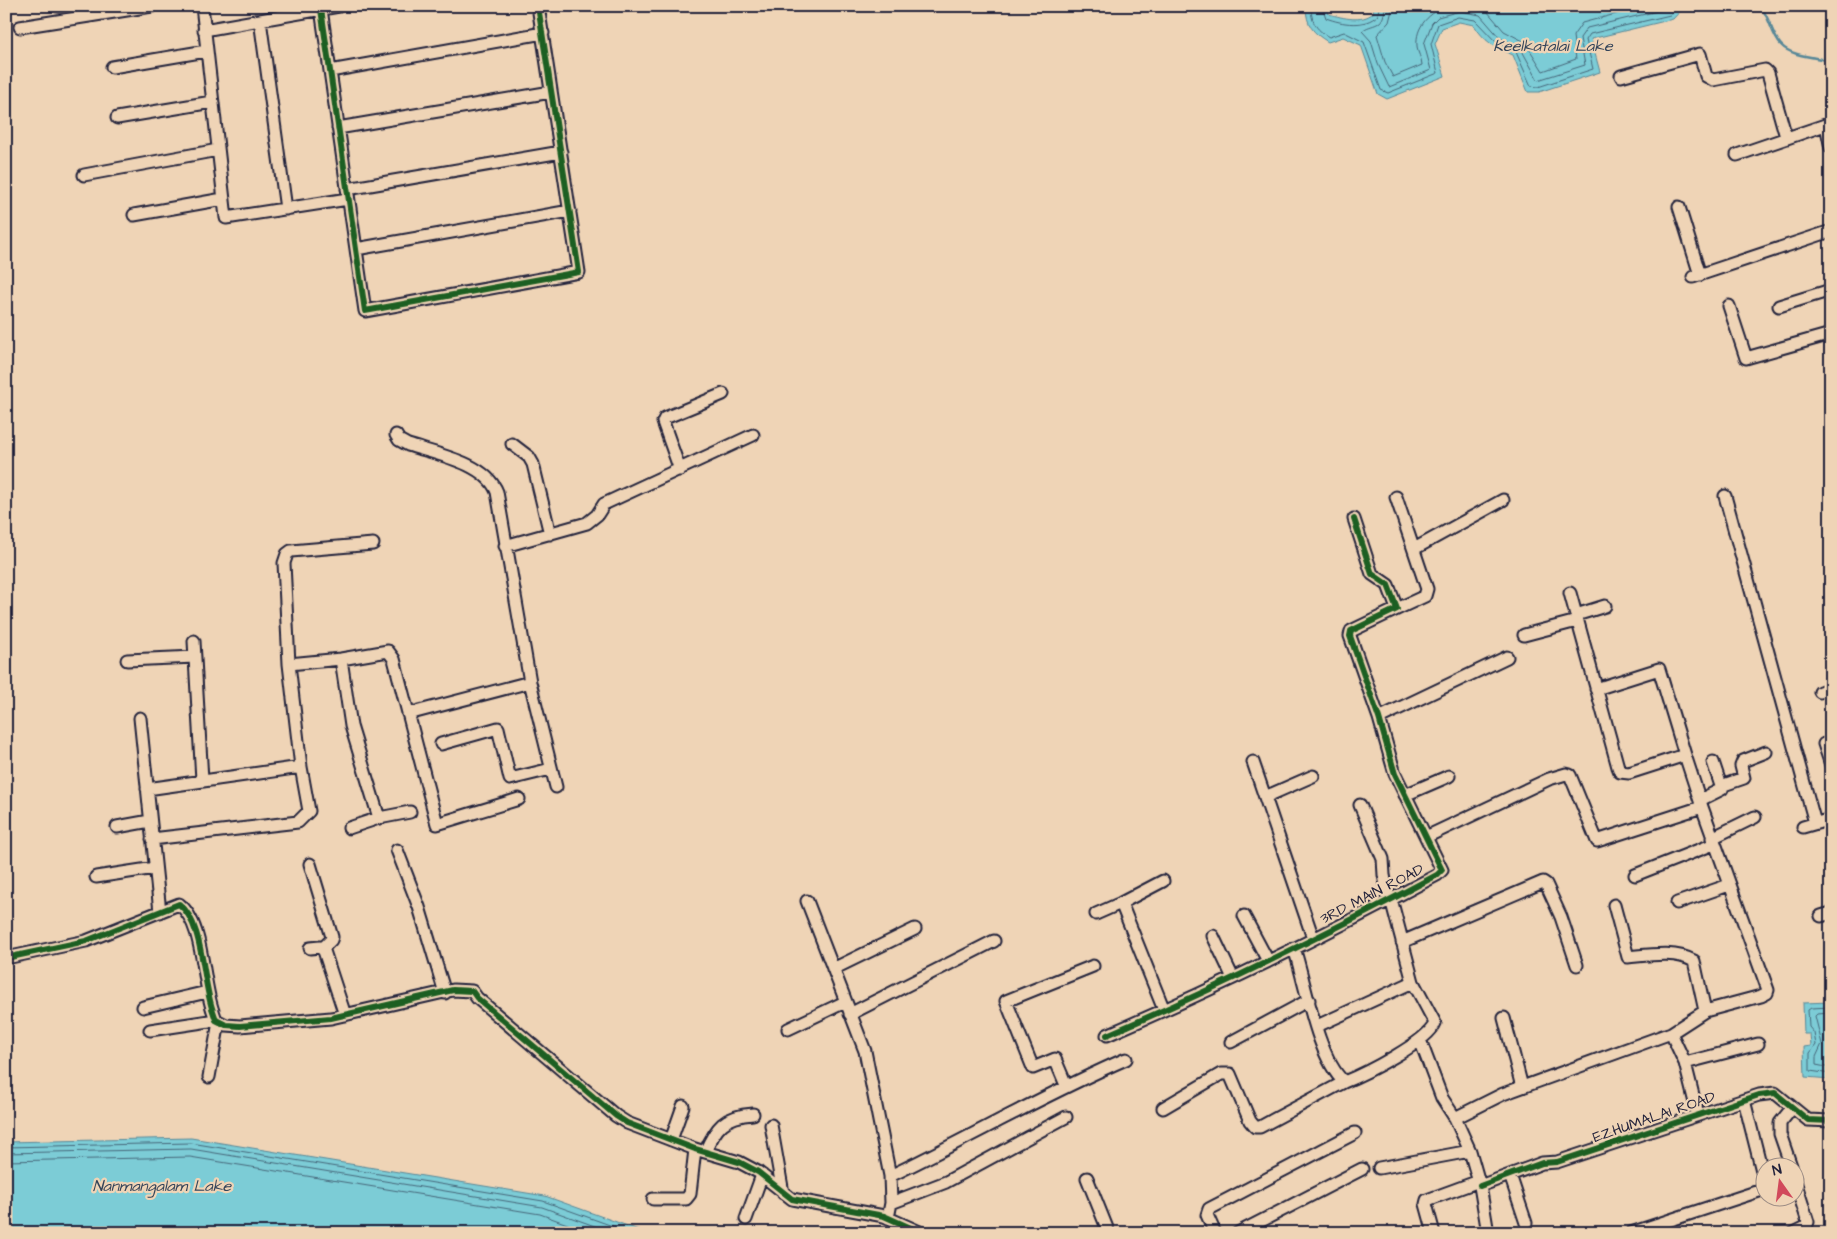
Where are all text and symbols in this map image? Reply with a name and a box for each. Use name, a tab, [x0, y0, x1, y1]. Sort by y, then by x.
water label: Keelkatalai Lake	[1493, 35, 1614, 57]
street label: 3RD MAIN ROAD	[1317, 859, 1428, 929]
street label: EZHUMALAI ROAD	[1590, 1086, 1718, 1148]
north arrow	[1754, 1156, 1804, 1206]
text: N	[1770, 1160, 1784, 1181]
water label: Nanmangalam Lake	[93, 1175, 233, 1198]

